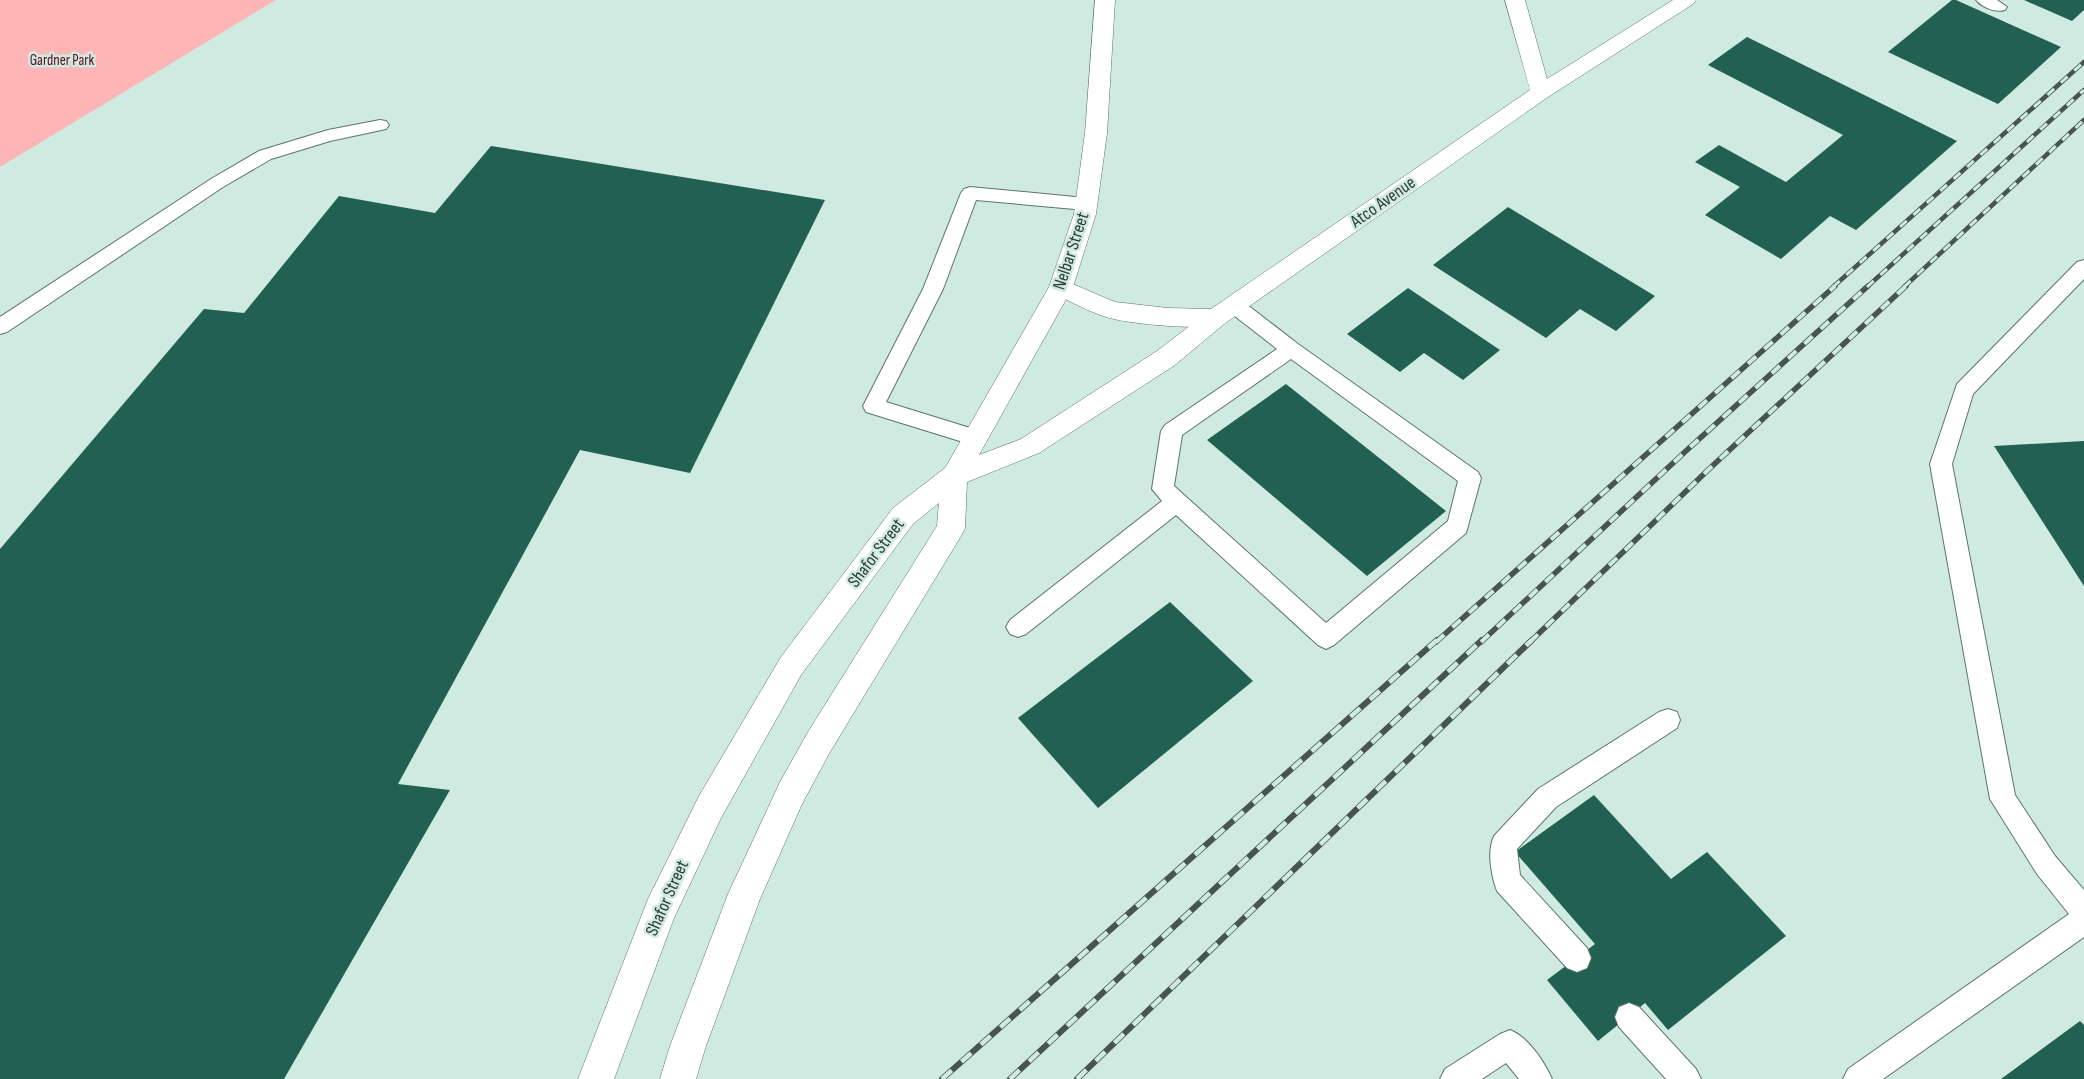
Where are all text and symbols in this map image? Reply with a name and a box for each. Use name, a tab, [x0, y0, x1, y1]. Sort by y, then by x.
park label: Gardner Park	[30, 51, 95, 70]
street label: Atco Avenue	[1346, 172, 1420, 233]
street label: Nelbar Street	[1049, 209, 1094, 292]
street label: Shafor Street	[843, 514, 909, 592]
street label: Shafor Street	[641, 856, 693, 939]

